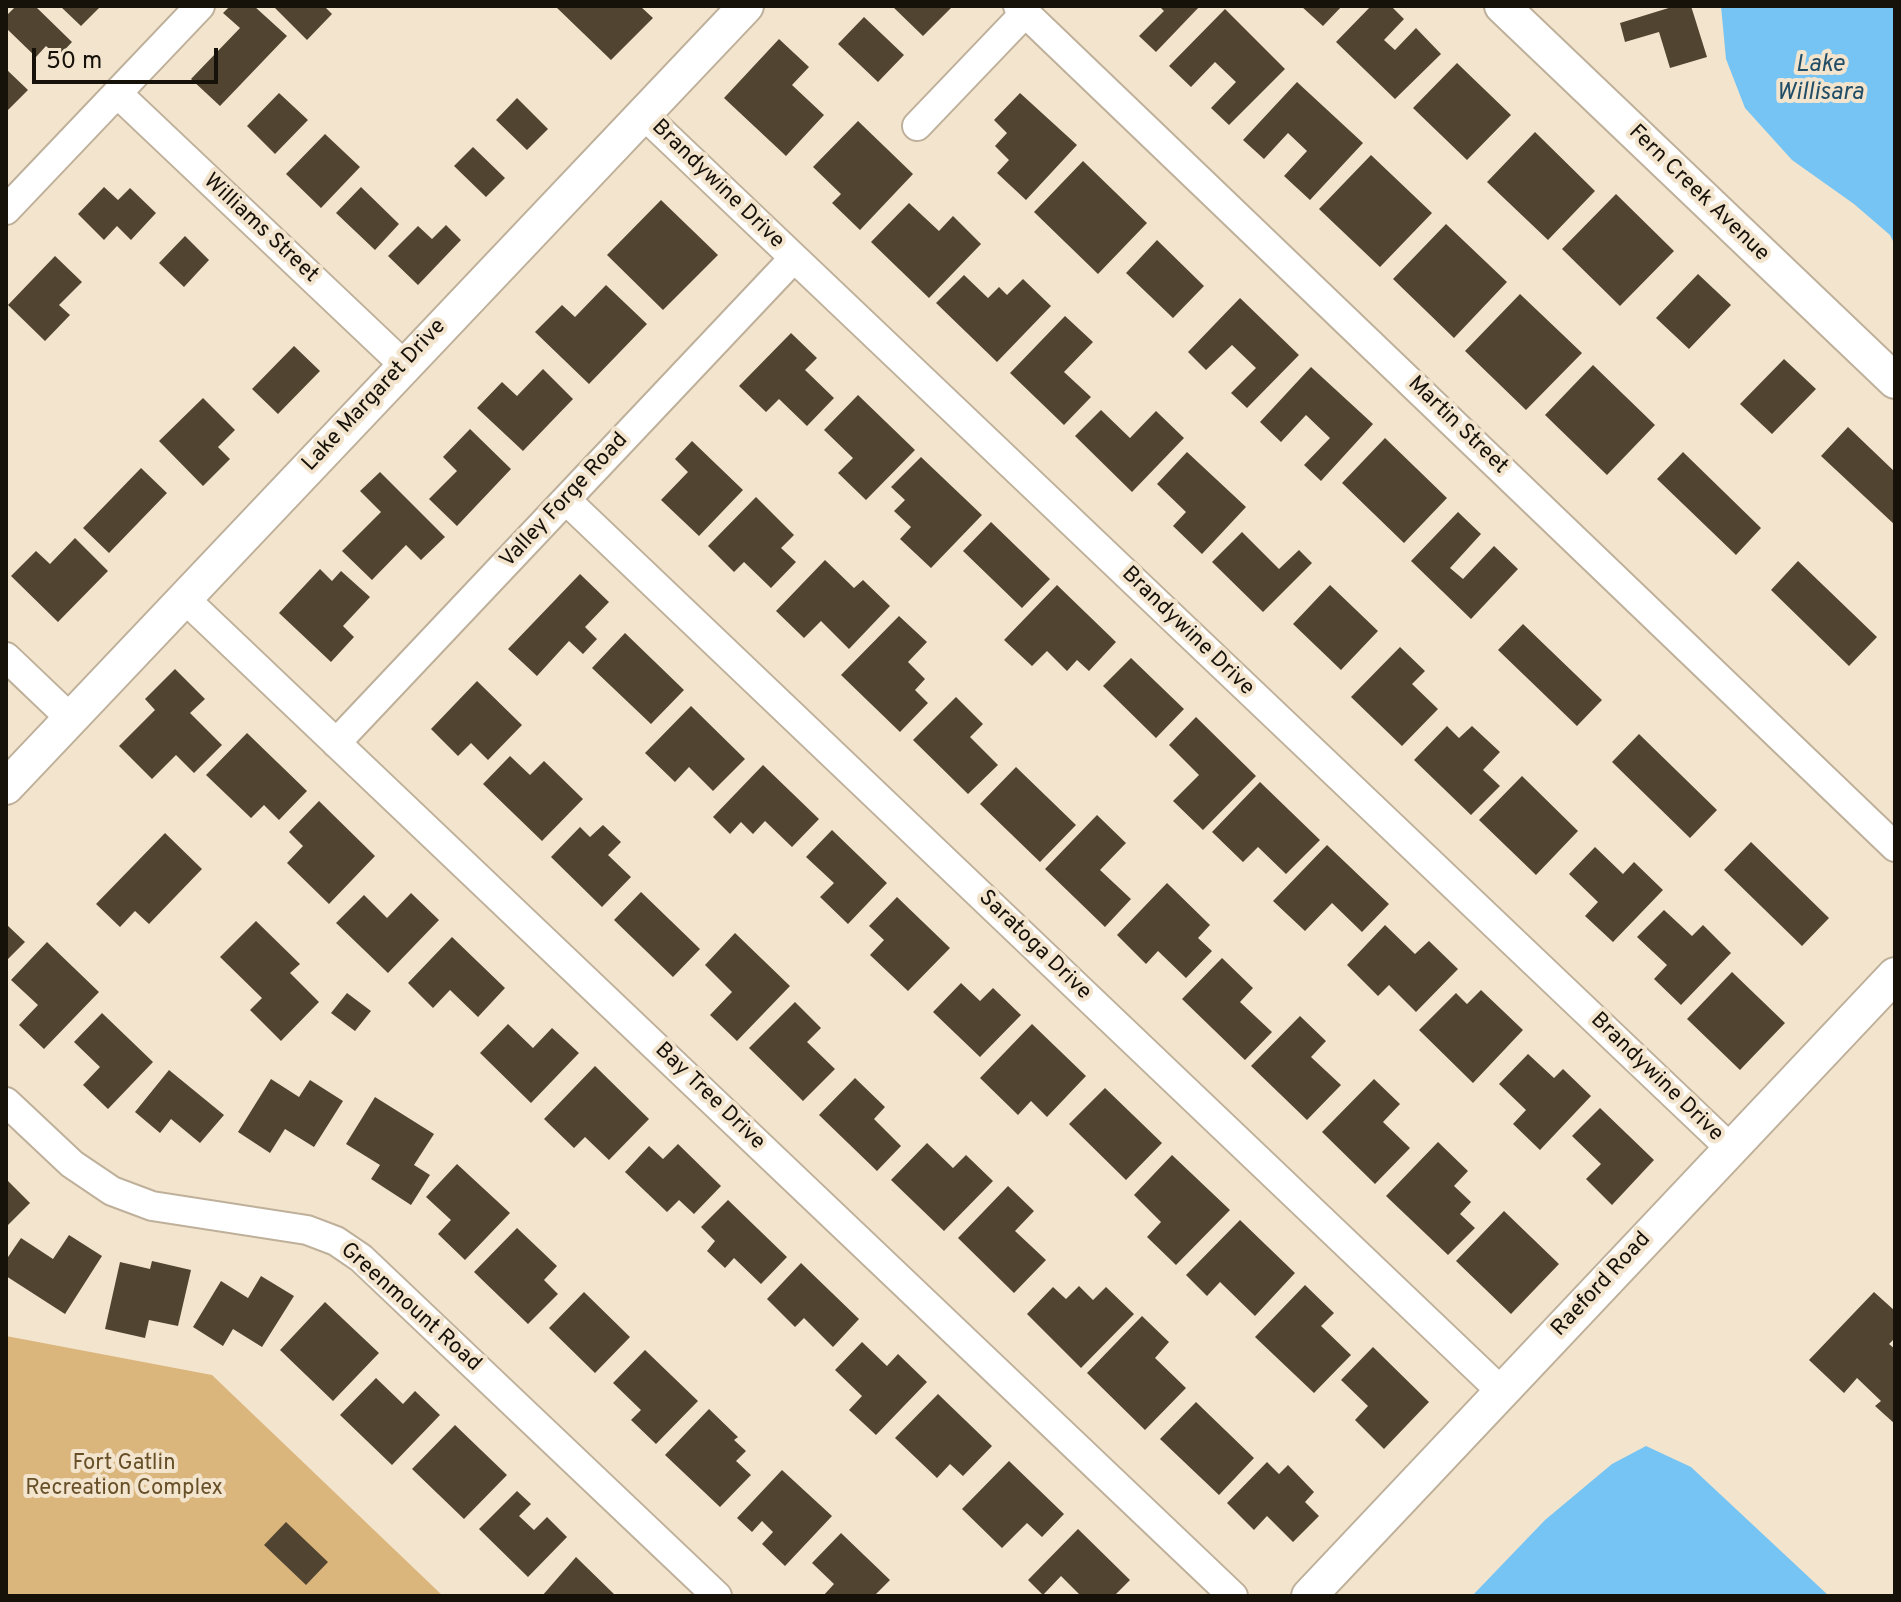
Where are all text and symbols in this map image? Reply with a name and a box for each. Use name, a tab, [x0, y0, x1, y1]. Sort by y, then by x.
scale bar	[36, 32, 222, 82]
text: 50 m	[46, 47, 102, 77]
water label: Lake Willisara	[1776, 52, 1864, 108]
street label: Brandywine Drive	[645, 115, 789, 255]
street label: Fern Creek Avenue	[1622, 120, 1774, 268]
street label: Williams Street	[197, 169, 323, 289]
street label: Lake Margaret Drive	[298, 314, 452, 478]
street label: Martin Street	[1401, 372, 1513, 480]
street label: Valley Forge Road	[496, 428, 634, 574]
street label: Brandywine Drive	[1115, 562, 1259, 702]
street label: Saratoga Drive	[972, 886, 1096, 1006]
street label: Brandywine Drive	[1584, 1008, 1728, 1148]
street label: Bay Tree Drive	[648, 1038, 770, 1156]
street label: Raeford Road	[1547, 1227, 1657, 1343]
street label: Greenmount Road	[334, 1238, 486, 1378]
park label: Fort Gatlin Recreation Complex	[25, 1452, 223, 1504]

